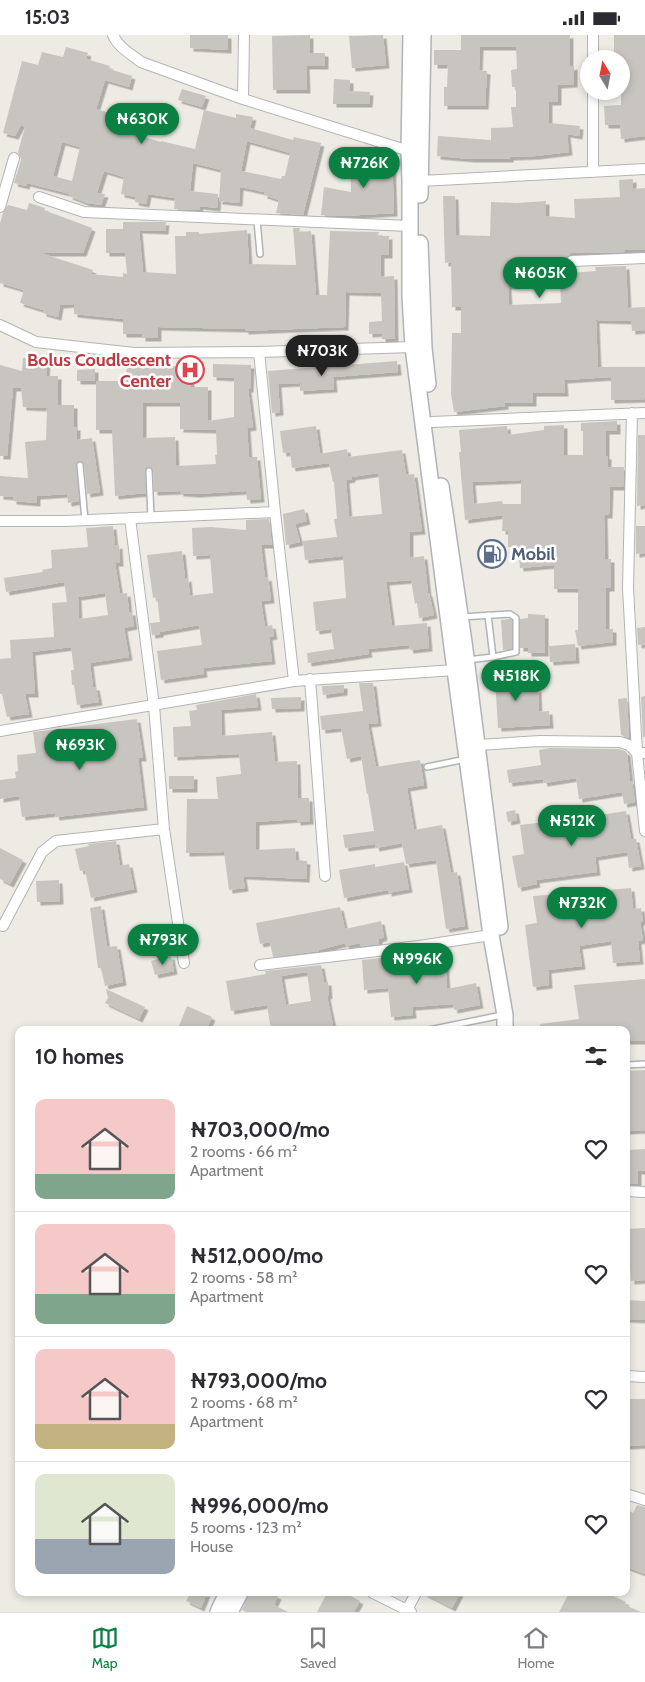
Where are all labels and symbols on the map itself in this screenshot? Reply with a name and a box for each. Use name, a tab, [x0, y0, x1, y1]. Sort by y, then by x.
north arrow	[580, 50, 630, 100]
pin: ₦630K	[107, 103, 177, 145]
pin: ₦726K	[329, 147, 399, 189]
pin: ₦605K	[505, 257, 575, 299]
pin: ₦703K	[287, 335, 357, 377]
place label: Bolus Coudlescent Center	[27, 349, 171, 392]
hospital icon: Bolus Coudlescent Center	[175, 355, 205, 385]
fuel station icon: Mobil	[477, 539, 507, 569]
place label: Mobil	[511, 543, 556, 565]
pin: ₦518K	[481, 659, 551, 702]
pin: ₦693K	[45, 729, 115, 771]
pin: ₦512K	[537, 805, 607, 847]
pin: ₦732K	[547, 887, 617, 929]
pin: ₦793K	[128, 923, 198, 966]
pin: ₦996K	[382, 943, 452, 985]

